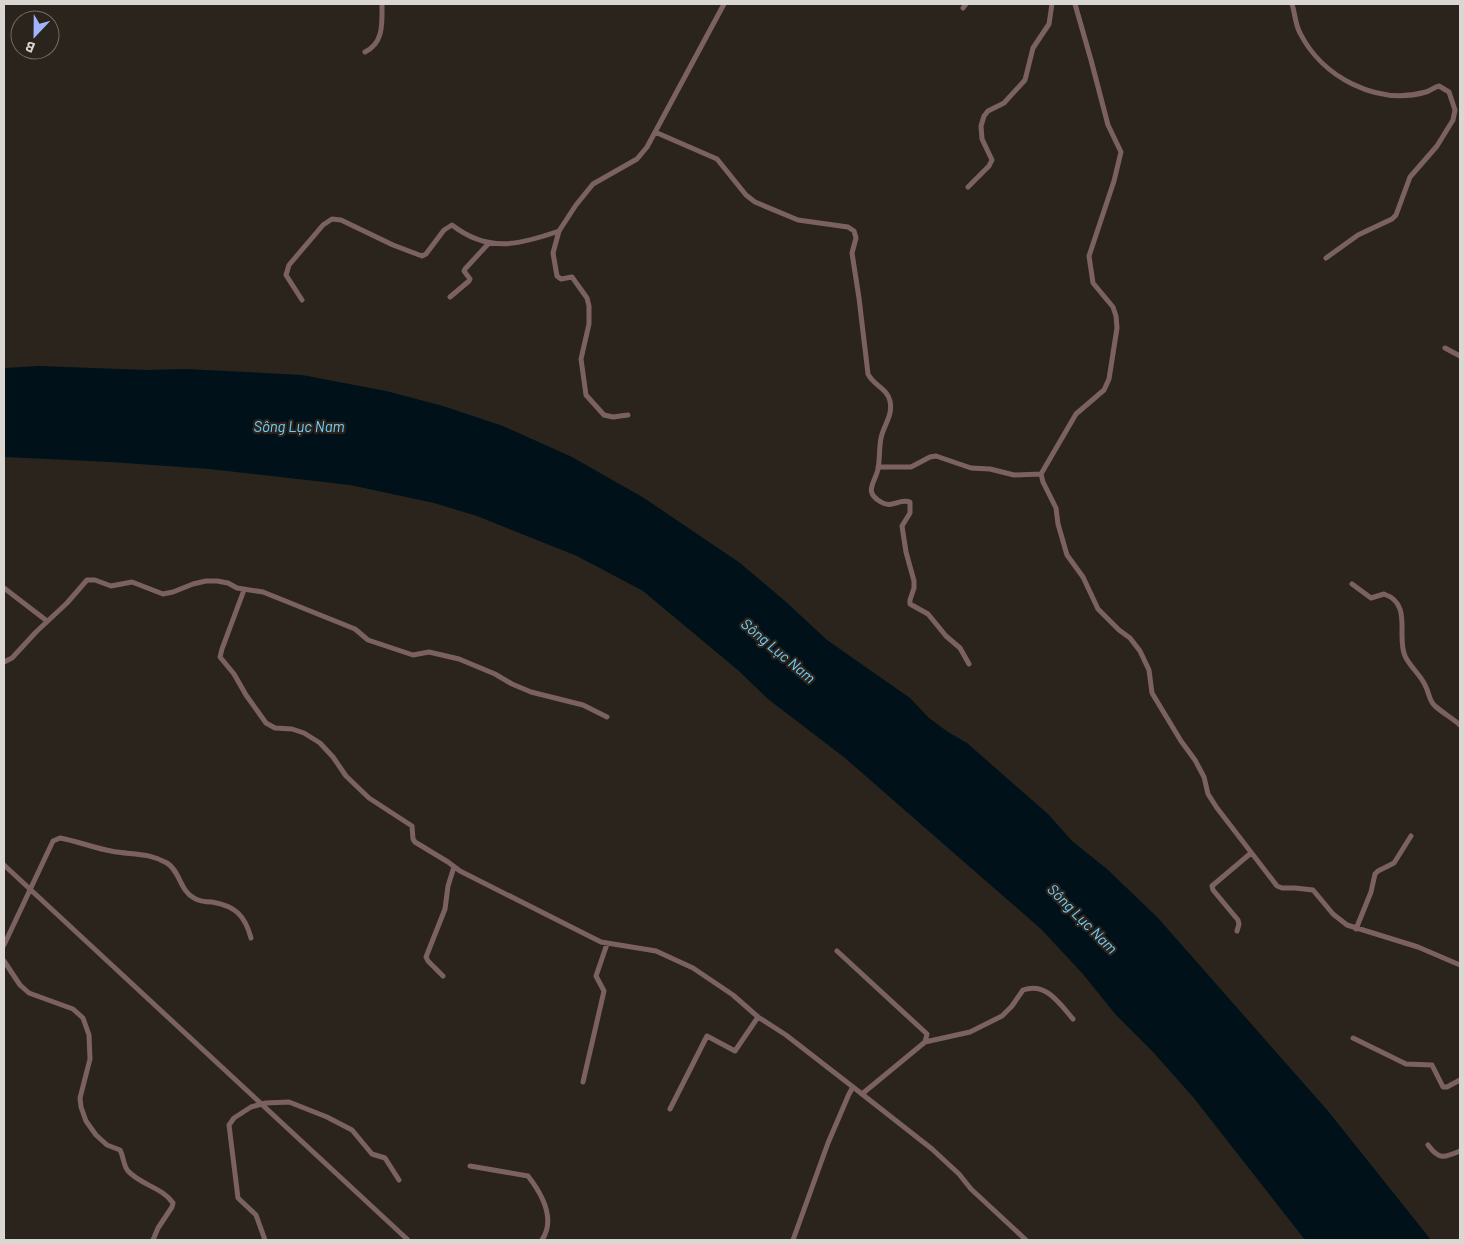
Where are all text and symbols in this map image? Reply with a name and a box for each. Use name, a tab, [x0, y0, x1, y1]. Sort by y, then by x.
north arrow	[10, 10, 60, 60]
text: B	[23, 38, 37, 57]
water label: Sông Lục Nam	[253, 417, 345, 435]
water label: Sông Lục Nam	[738, 614, 819, 686]
water label: Sông Lục Nam	[1044, 880, 1121, 957]

